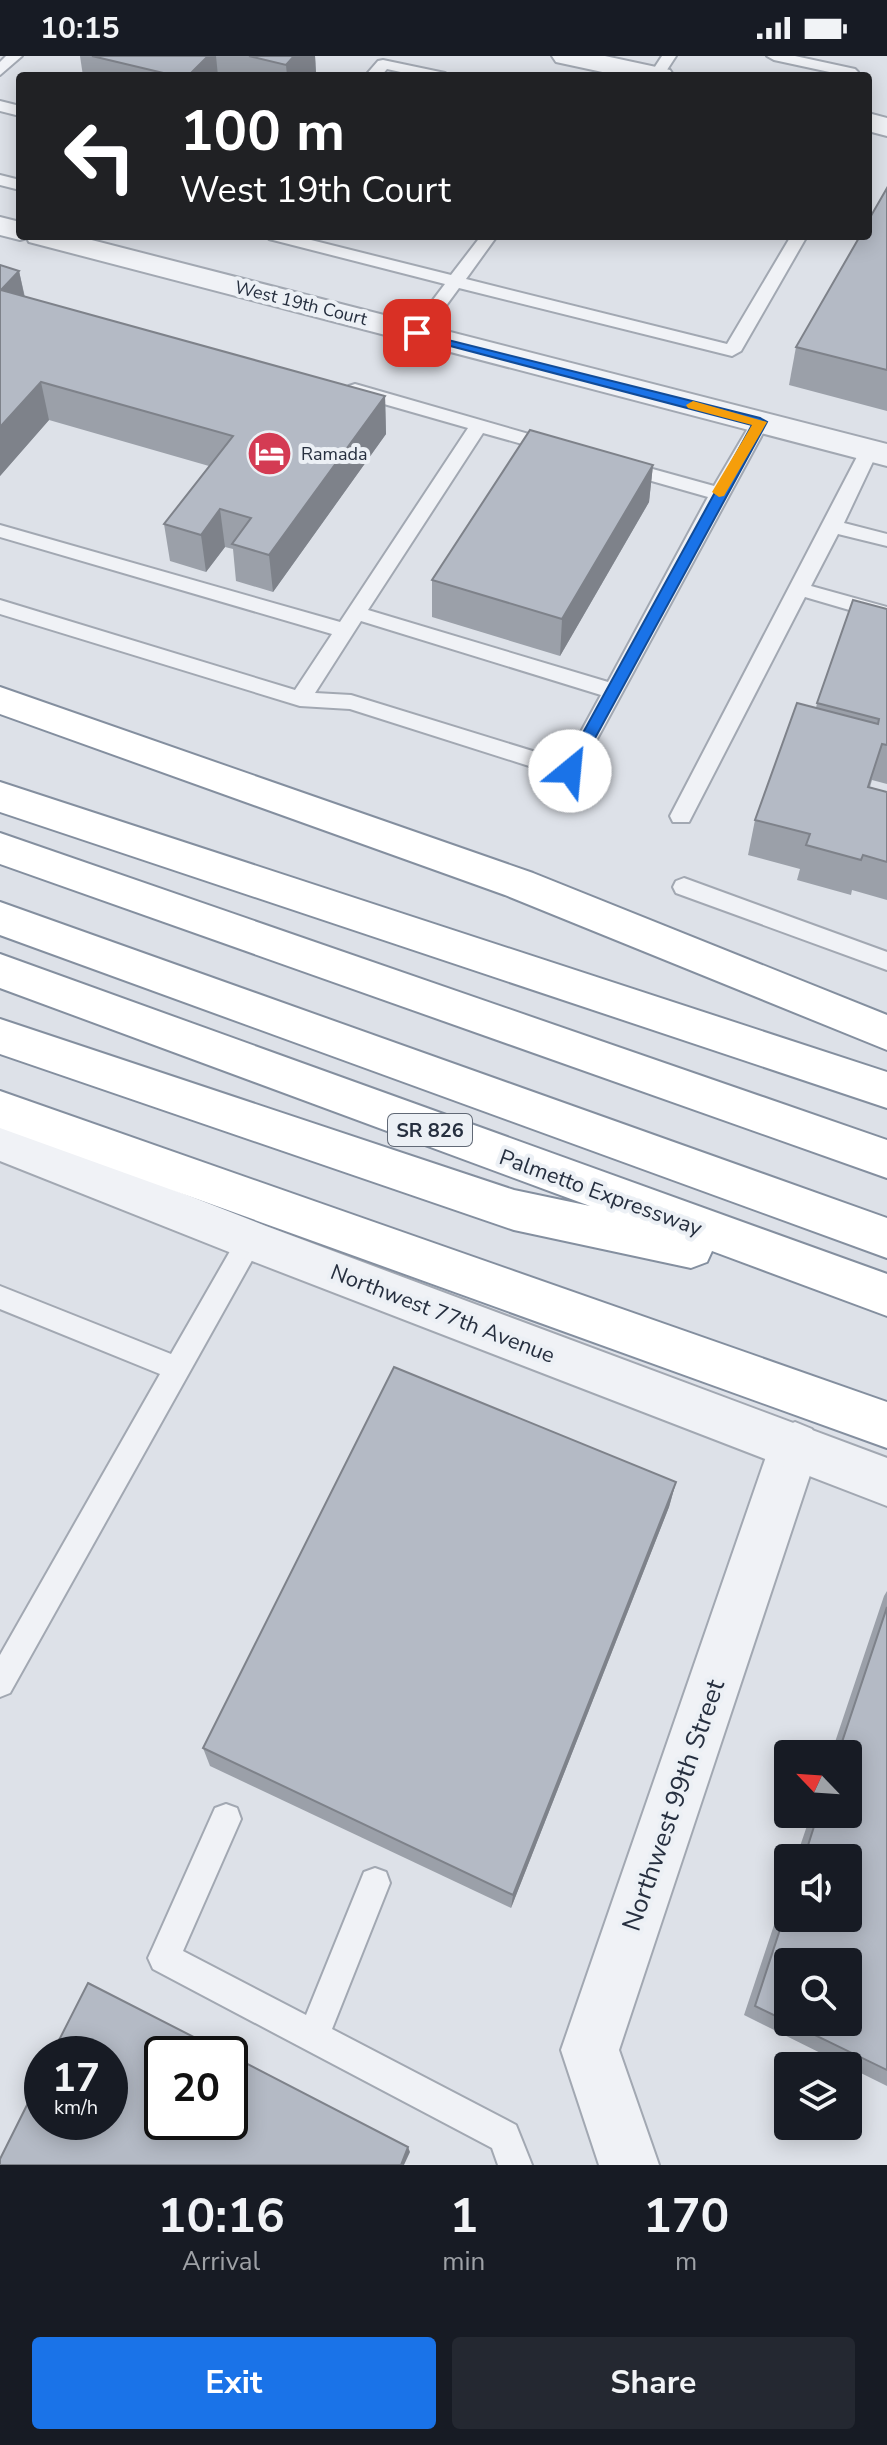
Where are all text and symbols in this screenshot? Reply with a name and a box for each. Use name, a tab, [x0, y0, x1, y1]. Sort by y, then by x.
text: 10:15	[40, 8, 119, 49]
text: 100 m	[180, 93, 345, 170]
icon: left	[48, 104, 152, 208]
text: West 19th Court	[180, 166, 451, 215]
street label: West 19th Court	[232, 275, 370, 331]
pin	[383, 299, 451, 367]
icon: arrive	[395, 311, 439, 355]
hotel icon: Ramada	[246, 430, 294, 478]
place label: Ramada	[301, 442, 368, 466]
position arrow	[528, 729, 612, 813]
road number: SR 826	[388, 1114, 472, 1146]
street label: Palmetto Expressway	[495, 1142, 707, 1244]
street label: Northwest 77th Avenue	[326, 1257, 559, 1371]
street label: Northwest 99th Street	[614, 1674, 733, 1936]
north arrow	[774, 1740, 862, 1828]
map controls	[774, 1740, 862, 2140]
button: sound	[774, 1844, 862, 1932]
button: search	[774, 1948, 862, 2036]
speed limit sign: 20	[144, 2036, 248, 2140]
text: 17	[52, 2051, 100, 2105]
button: layers	[774, 2052, 862, 2140]
text: km/h	[54, 2094, 98, 2121]
text: 10:16	[158, 2183, 285, 2249]
text: 1	[449, 2183, 478, 2249]
text: 170	[643, 2183, 729, 2249]
text: Arrival	[182, 2244, 260, 2279]
text: min	[442, 2244, 485, 2279]
text: m	[675, 2244, 697, 2279]
button: Exit	[32, 2337, 436, 2429]
button: Share	[452, 2337, 855, 2429]

